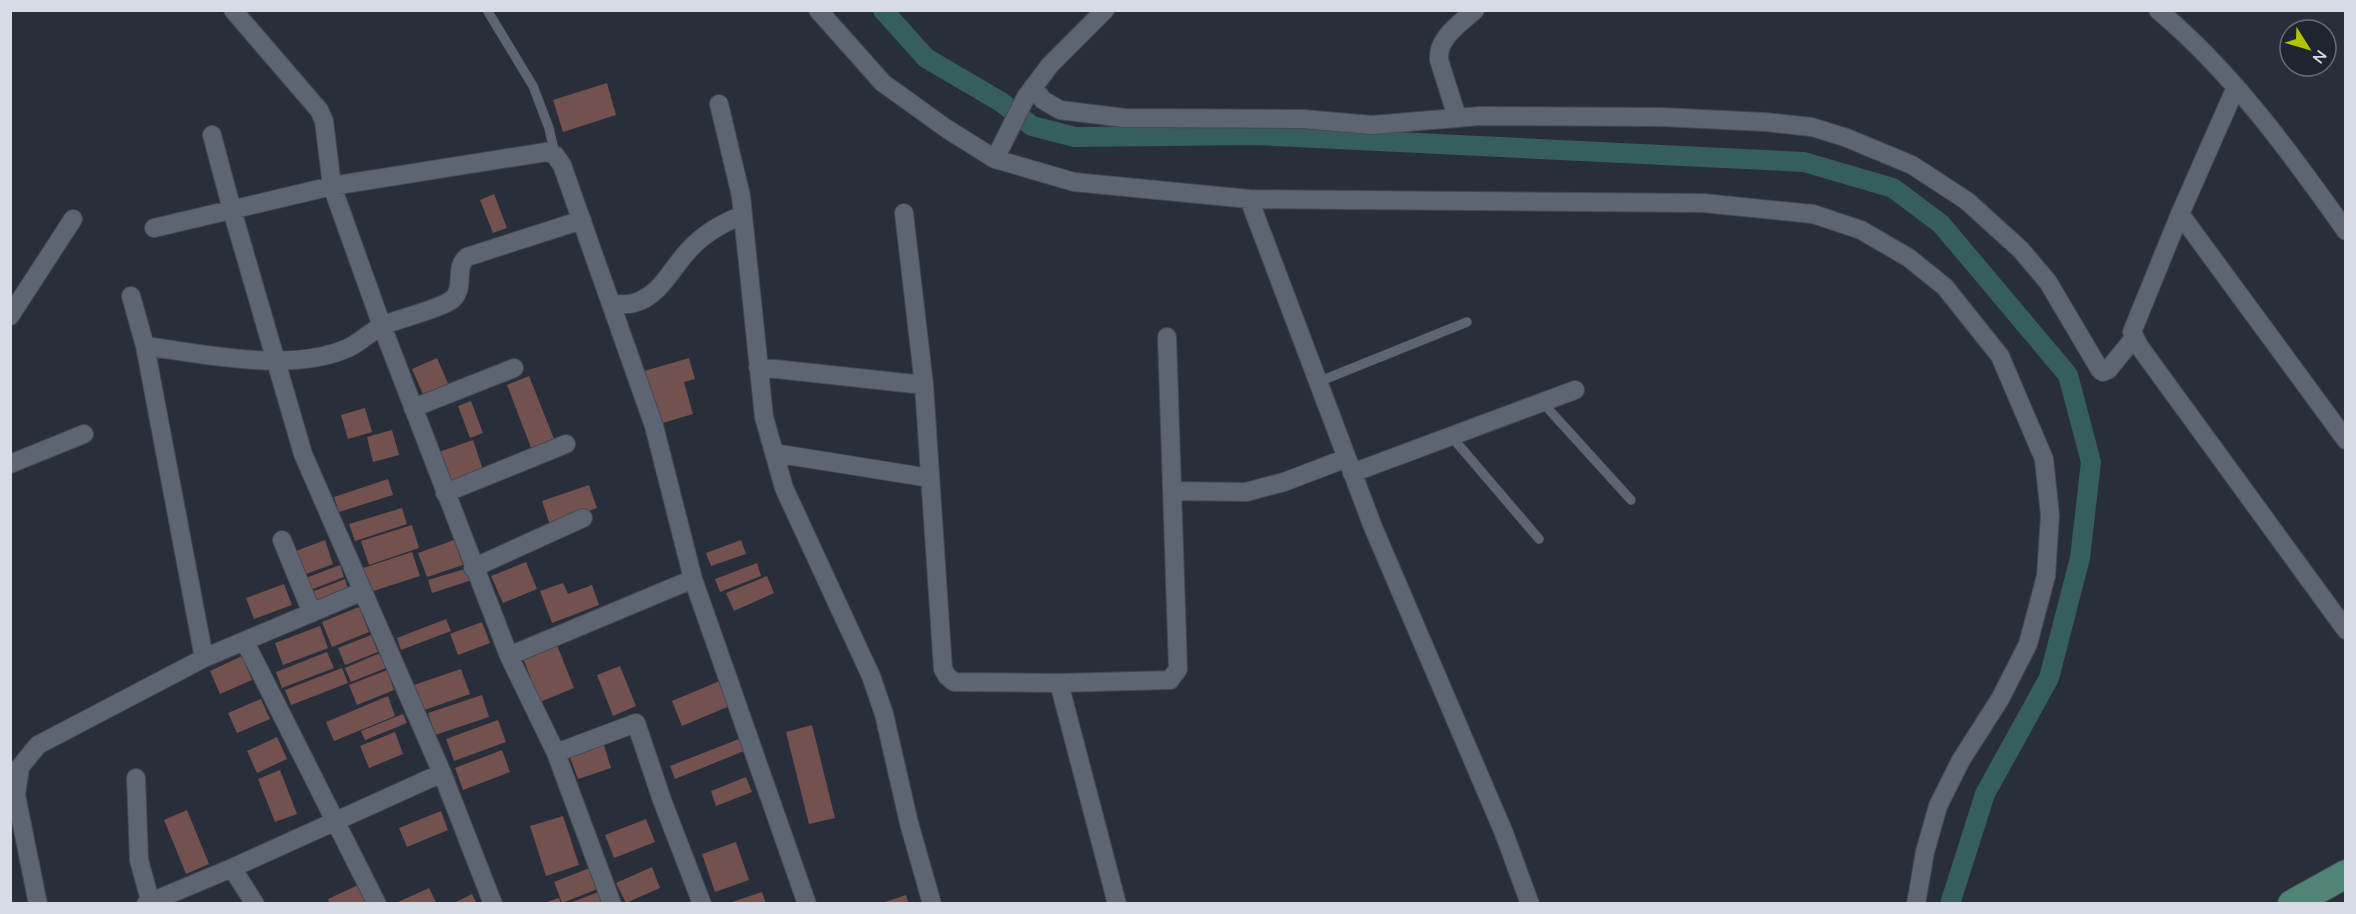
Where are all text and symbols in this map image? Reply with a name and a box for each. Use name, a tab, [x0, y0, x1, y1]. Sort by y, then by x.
north arrow	[2278, 18, 2338, 78]
text: N	[2308, 46, 2332, 68]

